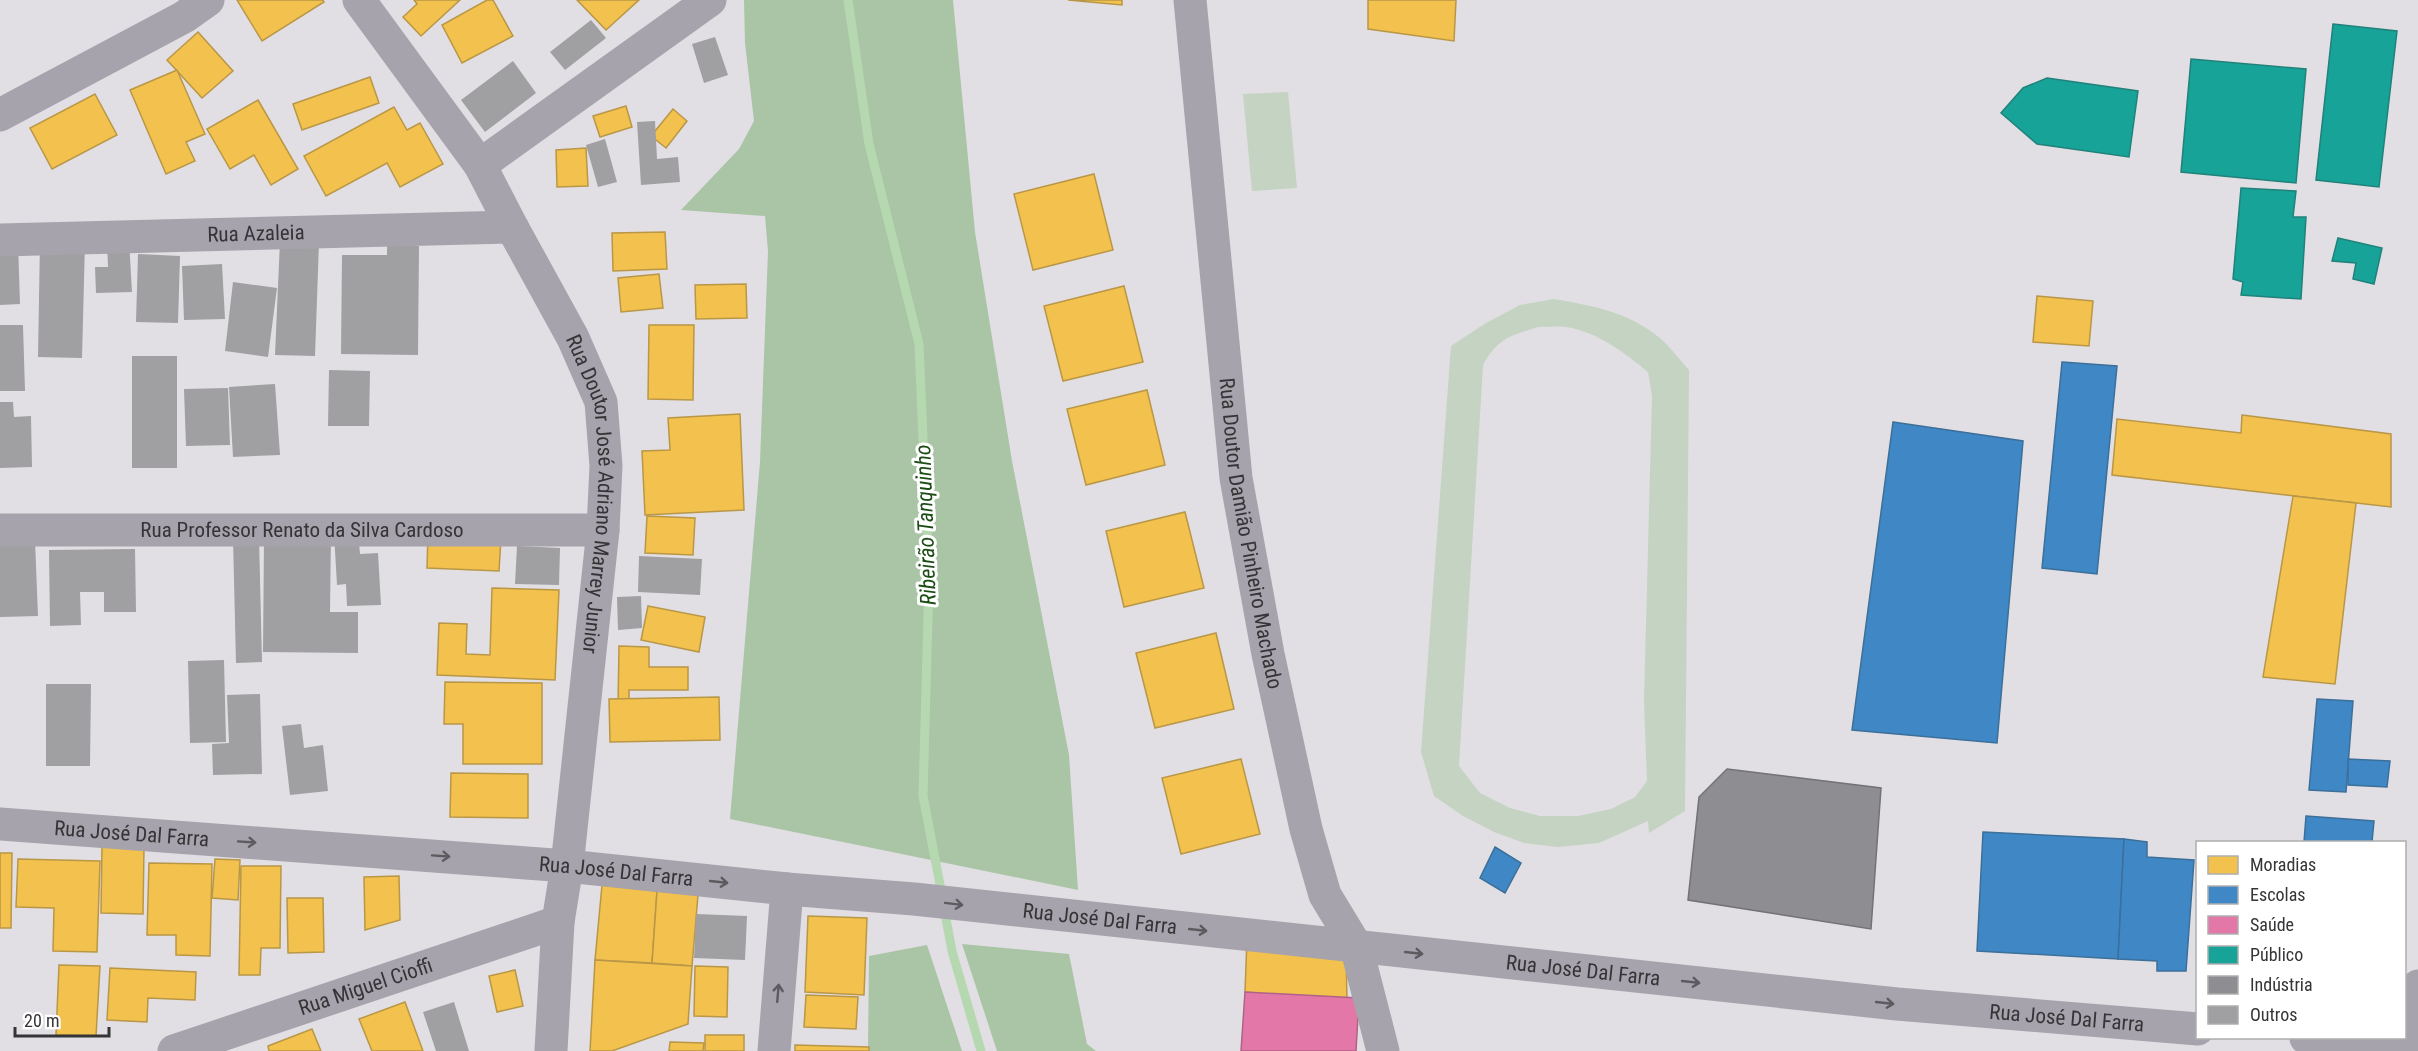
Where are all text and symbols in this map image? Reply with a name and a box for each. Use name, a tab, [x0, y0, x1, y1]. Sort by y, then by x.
street label: Rua Azaleia	[207, 220, 305, 247]
street label: Rua Doutor José Adriano Marrey Junior	[561, 331, 618, 655]
street label: Rua Doutor Damião Pinheiro Machado	[1214, 377, 1287, 691]
water label: Ribeirão Tanquinho	[910, 444, 941, 606]
street label: Rua Professor Renato da Silva Cardoso	[140, 518, 464, 542]
street label: Rua José Dal Farra	[53, 816, 210, 851]
one-way arrow	[236, 837, 256, 848]
legend	[2196, 841, 2406, 1039]
one-way arrow	[431, 851, 451, 862]
street label: Rua José Dal Farra	[538, 852, 695, 891]
text: Moradias	[2250, 854, 2316, 875]
one-way arrow	[709, 877, 729, 888]
text: Escolas	[2250, 884, 2305, 905]
one-way arrow	[944, 898, 963, 909]
street label: Rua José Dal Farra	[1021, 899, 1178, 939]
text: Saúde	[2250, 914, 2294, 935]
one-way arrow	[1188, 925, 1208, 936]
text: Público	[2250, 944, 2303, 965]
one-way arrow	[1403, 948, 1423, 959]
street label: Rua José Dal Farra	[1505, 950, 1661, 991]
street label: Rua Miguel Cioffi	[295, 953, 436, 1020]
text: Indústria	[2250, 974, 2313, 995]
one-way arrow	[1681, 977, 1701, 988]
one-way arrow	[773, 983, 784, 1003]
one-way arrow	[1875, 998, 1895, 1009]
scale bar	[15, 1000, 110, 1038]
street label: Rua José Dal Farra	[1988, 1000, 2145, 1036]
text: Outros	[2250, 1004, 2297, 1025]
text: 20 m	[24, 1010, 59, 1031]

